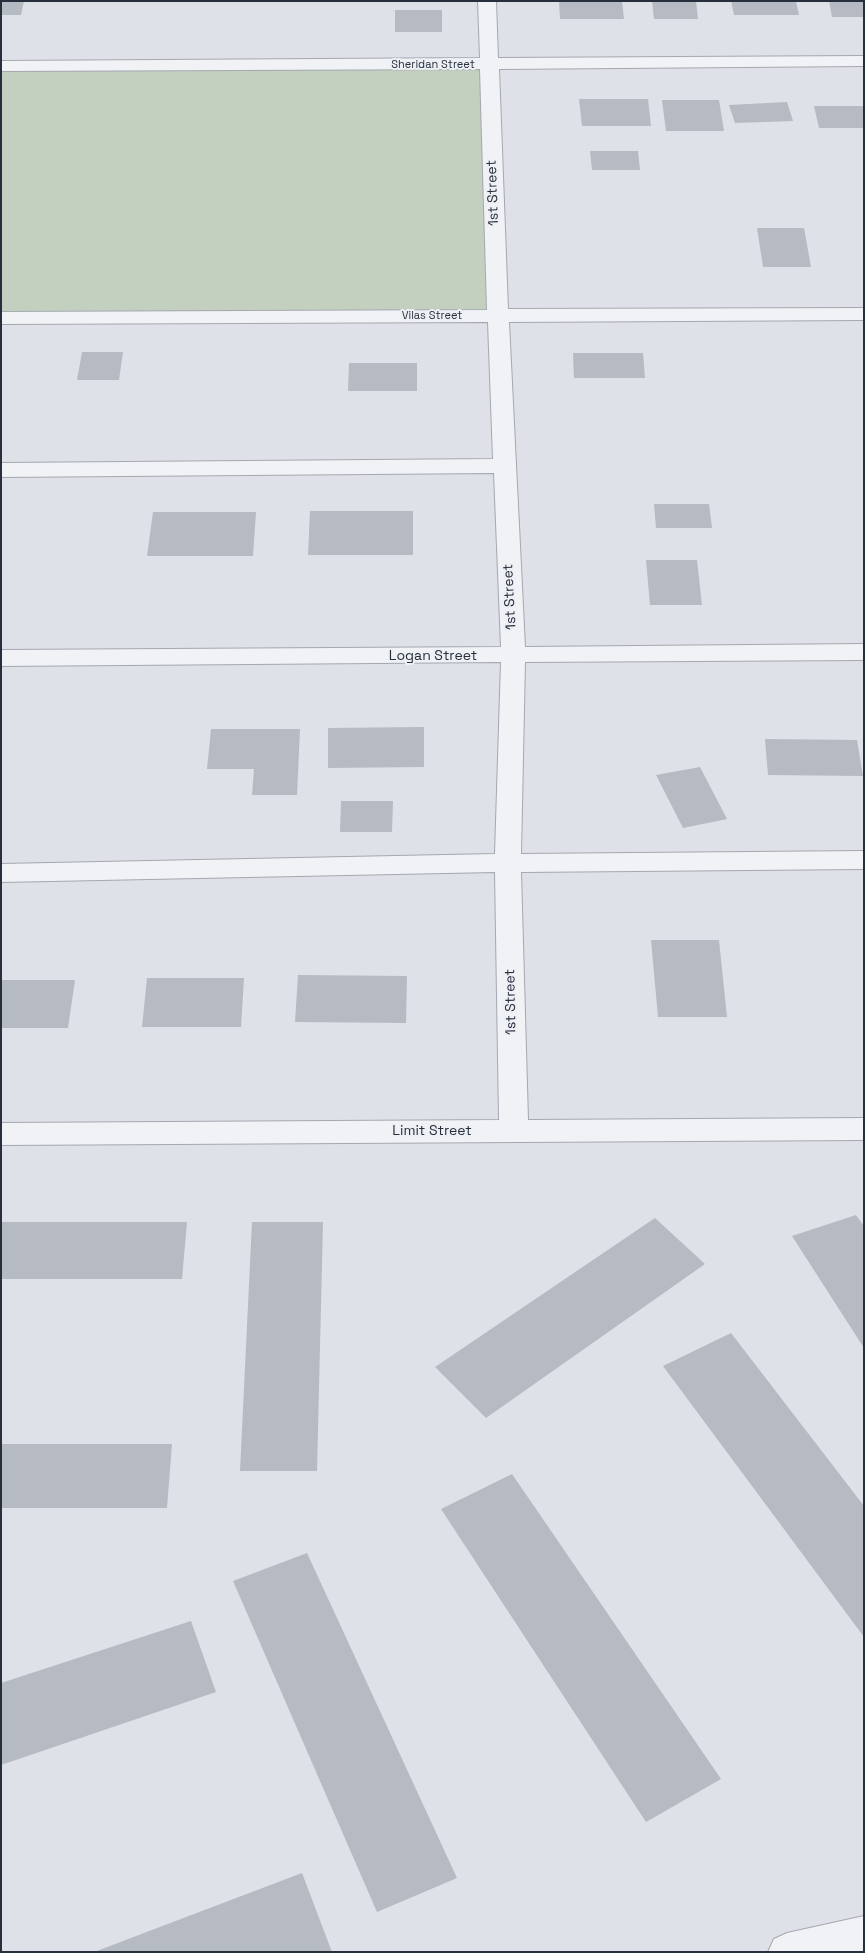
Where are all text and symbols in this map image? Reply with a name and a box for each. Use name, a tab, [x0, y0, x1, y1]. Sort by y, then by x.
street label: Sheridan Street	[391, 58, 475, 72]
street label: 1st Street	[483, 160, 503, 226]
street label: Vilas Street	[402, 309, 462, 323]
street label: 1st Street	[500, 564, 520, 630]
street label: Logan Street	[389, 648, 477, 664]
street label: 1st Street	[502, 969, 520, 1035]
street label: Limit Street	[392, 1123, 472, 1139]

